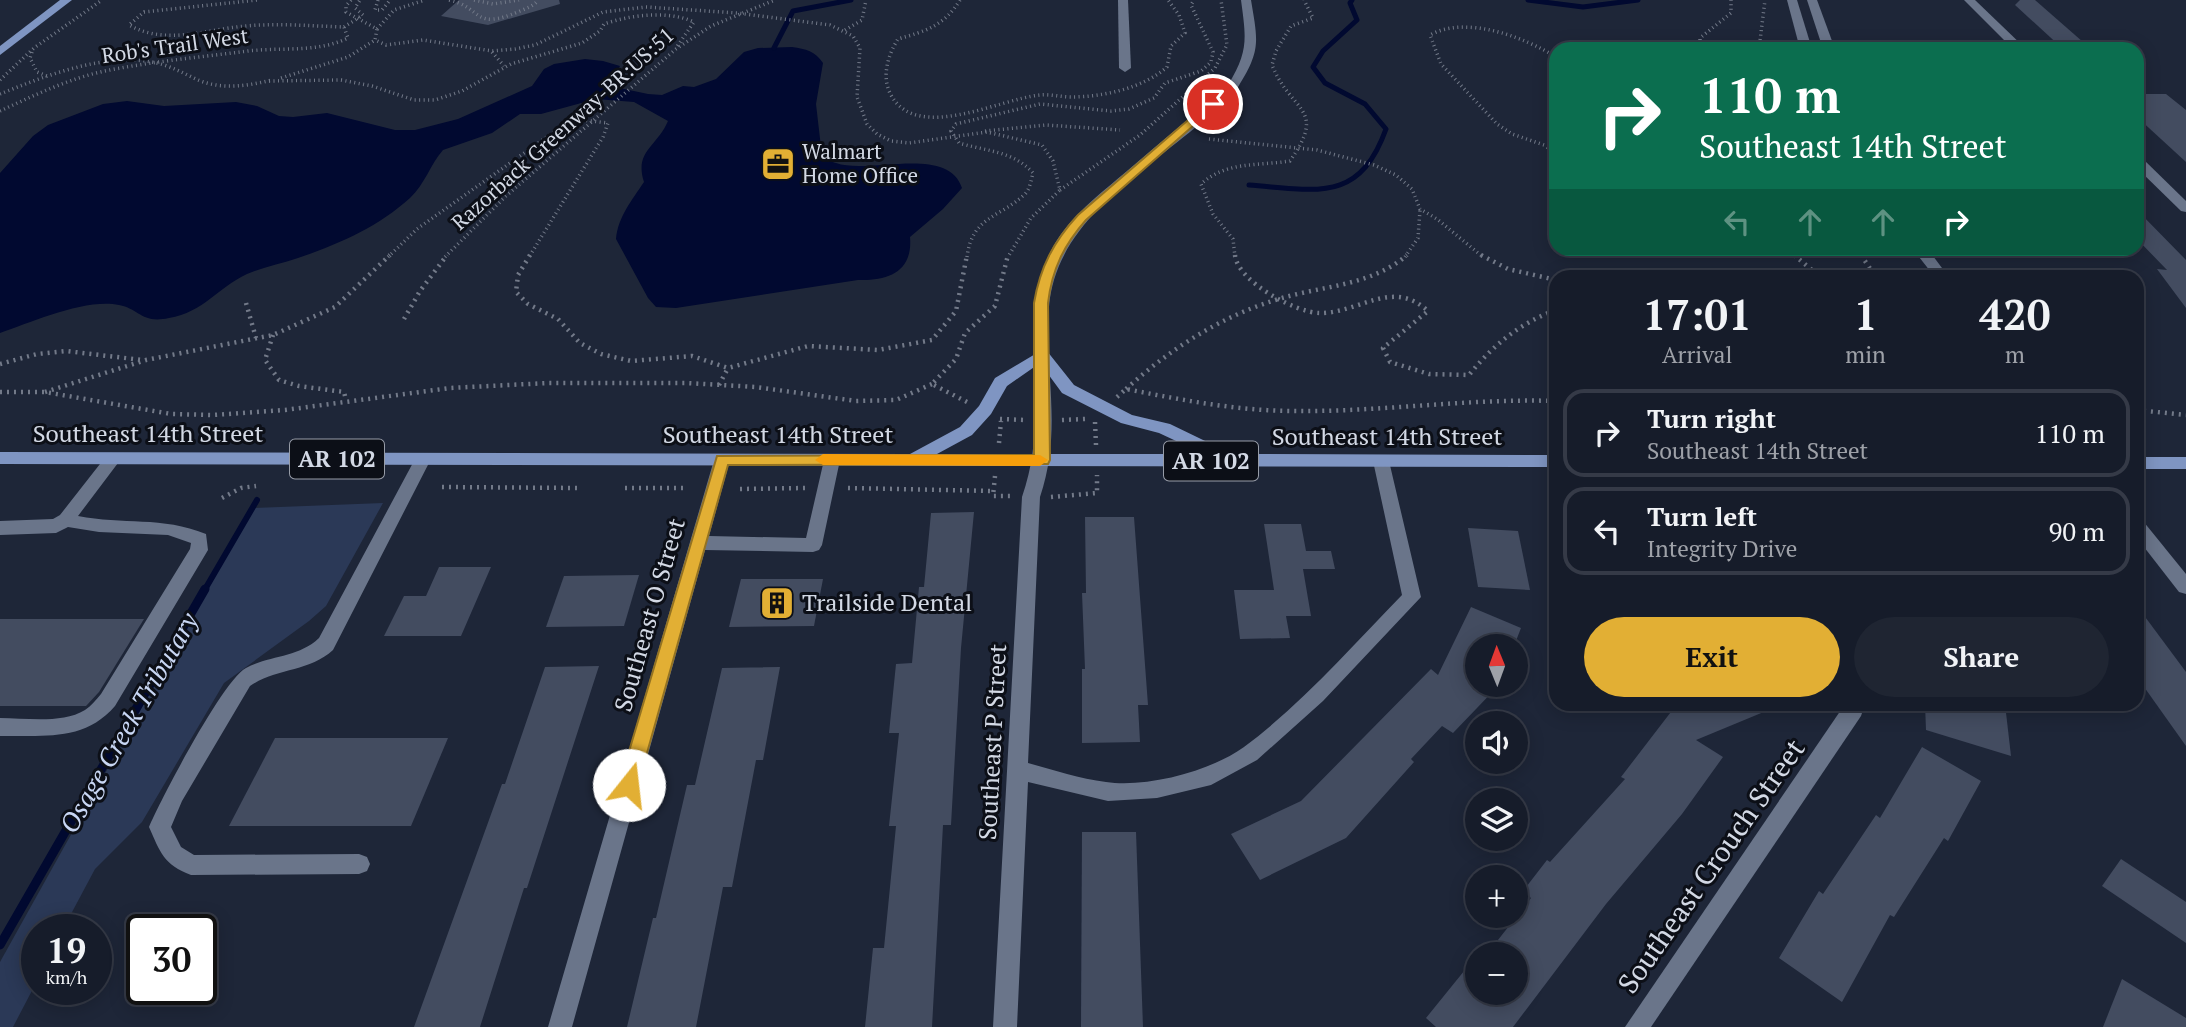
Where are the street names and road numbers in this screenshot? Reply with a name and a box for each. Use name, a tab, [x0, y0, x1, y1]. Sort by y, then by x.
street label: Rob's Trail West	[100, 21, 250, 69]
street label: Razorback Greenway-BR:US:51	[445, 21, 680, 236]
street label: Southeast 14th Street	[33, 417, 263, 449]
street label: Southeast 14th Street	[663, 418, 893, 450]
street label: Southeast 14th Street	[1272, 420, 1502, 452]
road number: AR 102	[290, 440, 384, 478]
road number: AR 102	[1164, 442, 1258, 481]
street label: Southeast O Street	[606, 514, 692, 715]
street label: Southeast P Street	[971, 643, 1013, 841]
street label: Southeast Crouch Street	[1609, 731, 1813, 1000]

